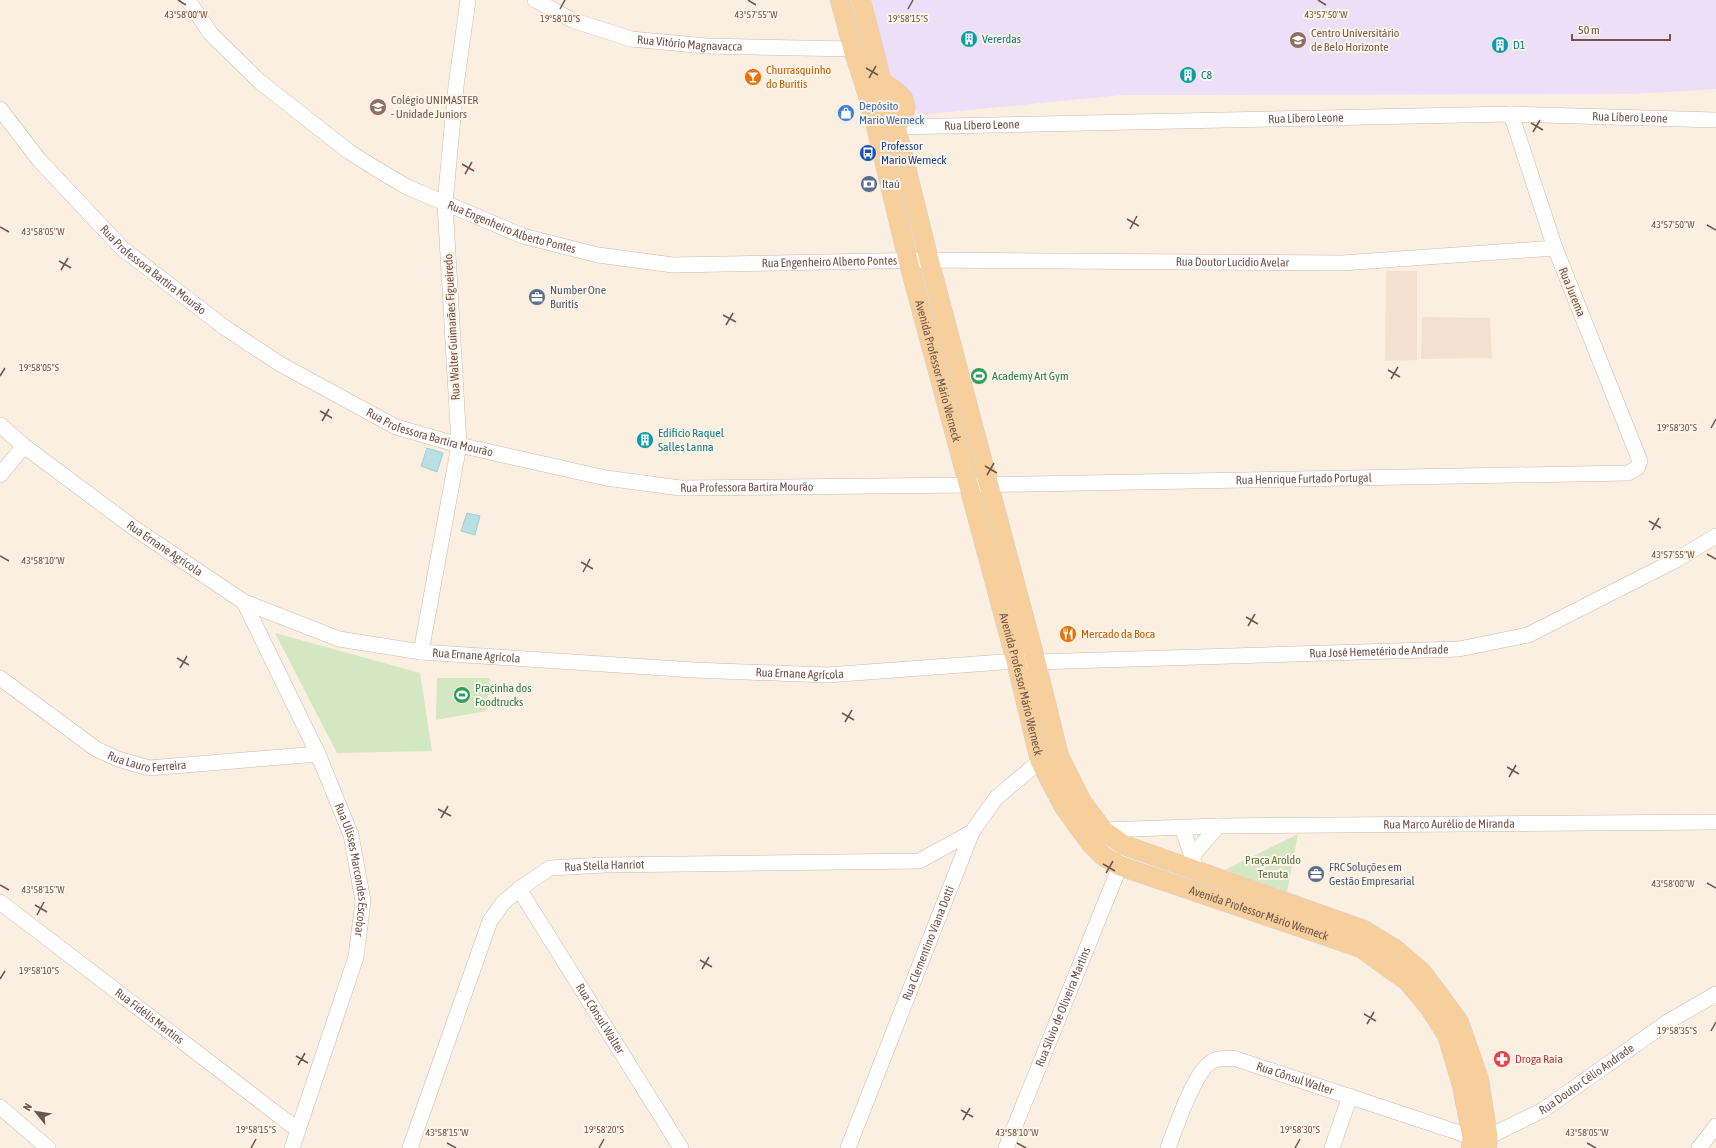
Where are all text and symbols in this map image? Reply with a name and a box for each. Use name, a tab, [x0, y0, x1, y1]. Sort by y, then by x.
text: 43°58'00"W	[164, 9, 208, 20]
text: 43°57'55"W	[734, 9, 778, 20]
text: 43°57'50"W	[1304, 9, 1348, 20]
text: 19°58'10"S	[540, 13, 580, 24]
text: 19°58'15"S	[888, 13, 928, 24]
scale bar	[1572, 16, 1670, 42]
text: 50 m	[1578, 23, 1600, 37]
place label: Centro Universitário de Belo Horizonte	[1311, 26, 1400, 54]
building icon: Vererdas	[959, 29, 979, 49]
school or university icon: Centro Universitário de Belo Horizonte	[1288, 30, 1308, 50]
place label: Vererdas	[982, 32, 1021, 46]
street label: Rua Vitório Magnavacca	[637, 33, 743, 54]
building icon: D1	[1490, 35, 1510, 55]
place label: D1	[1513, 38, 1526, 52]
place label: Churrasquinho do Buritis	[766, 63, 832, 91]
building icon: C8	[1178, 65, 1198, 85]
bar icon: Churrasquinho do Buritis	[743, 67, 763, 87]
place label: C8	[1201, 68, 1212, 82]
place label: Colégio UNIMASTER - Unidade Juniors	[391, 93, 478, 121]
school or university icon: Colégio UNIMASTER - Unidade Juniors	[368, 97, 388, 117]
place label: Depósito Mario Werneck	[859, 99, 925, 127]
shop icon: Depósito Mario Werneck	[836, 103, 856, 123]
street label: Rua Líbero Leone	[1592, 109, 1668, 126]
street label: Rua Líbero Leone	[1268, 111, 1344, 126]
street label: Rua Líbero Leone	[944, 117, 1020, 133]
place label: Professor Mario Werneck	[881, 139, 947, 167]
bus stop icon: Professor Mario Werneck	[858, 143, 878, 163]
bank icon: Itaú	[859, 174, 879, 194]
place label: Itaú	[882, 177, 900, 191]
street label: Rua Engenheiro Alberto Pontes	[445, 198, 577, 256]
text: 43°57'50"W	[1651, 219, 1695, 230]
street label: Rua Professora Bartira Mourão	[97, 222, 209, 318]
text: 43°58'05"W	[21, 226, 65, 237]
street label: Rua Walter Guimarães Figueiredo	[441, 253, 463, 400]
street label: Rua Engenheiro Alberto Pontes	[761, 254, 897, 270]
street label: Rua Doutor Lucídio Avelar	[1176, 255, 1290, 270]
street label: Rua Jurema	[1556, 265, 1588, 319]
place label: Number One Buritis	[550, 283, 606, 311]
office icon: Number One Buritis	[527, 287, 547, 307]
street label: Avenida Professor Mário Werneck	[912, 299, 964, 444]
text: 19°58'05"S	[19, 362, 59, 373]
sports icon: Academy Art Gym	[969, 366, 989, 386]
place label: Academy Art Gym	[992, 369, 1069, 383]
street label: Rua Professora Bartira Mourão	[364, 405, 495, 460]
text: 19°58'30"S	[1657, 422, 1697, 433]
place label: Edificio Raquel Salles Lanna	[658, 426, 725, 454]
building icon: Edificio Raquel Salles Lanna	[635, 430, 655, 450]
street label: Rua Henrique Furtado Portugal	[1236, 471, 1373, 487]
street label: Rua Professora Bartira Mourão	[680, 480, 814, 495]
street label: Rua Ernane Agrícola	[124, 518, 205, 579]
text: 43°57'55"W	[1651, 549, 1695, 560]
text: 43°58'10"W	[21, 555, 65, 566]
street label: Avenida Professor Mário Werneck	[996, 612, 1046, 758]
restaurant icon: Mercado da Boca	[1058, 624, 1078, 644]
place label: Mercado da Boca	[1081, 627, 1155, 641]
street label: Rua José Hemetério de Andrade	[1309, 642, 1449, 661]
street label: Rua Ernane Agrícola	[432, 646, 521, 666]
street label: Rua Ernane Agrícola	[755, 665, 844, 682]
place label: Praçinha dos Foodtrucks	[475, 681, 531, 709]
sports icon: Praçinha dos Foodtrucks	[452, 685, 472, 705]
street label: Rua Lauro Ferreira	[105, 748, 187, 775]
street label: Rua Ulisses Marcondes Escobar	[332, 801, 370, 938]
street label: Rua Marco Aurélio de Miranda	[1383, 817, 1515, 832]
park label: Praça Aroldo Tenuta	[1245, 853, 1301, 881]
street label: Rua Stella Hanriot	[564, 857, 645, 874]
place label: FRC Soluções em Gestão Empresarial	[1329, 860, 1415, 888]
office icon: FRC Soluções em Gestão Empresarial	[1306, 864, 1326, 884]
text: 43°58'00"W	[1651, 878, 1695, 889]
street label: Avenida Professor Mário Werneck	[1187, 883, 1331, 944]
text: 43°58'15"W	[21, 884, 65, 895]
street label: Rua Clementino Viana Dotti	[900, 884, 957, 1002]
street label: Rua Sílvio de Oliveira Martins	[1033, 945, 1093, 1069]
text: 19°58'10"S	[19, 965, 59, 976]
street label: Rua Cônsul Walter	[573, 981, 628, 1057]
street label: Rua Fidélis Martins	[112, 985, 187, 1047]
text: 19°58'35"S	[1657, 1025, 1697, 1036]
street label: Rua Doutor Célio Andrade	[1537, 1041, 1637, 1118]
pharmacy icon: Droga Raia	[1492, 1049, 1512, 1069]
place label: Droga Raia	[1515, 1052, 1563, 1066]
street label: Rua Cônsul Walter	[1255, 1059, 1336, 1098]
north arrow	[16, 1092, 56, 1132]
text: N	[21, 1101, 34, 1113]
text: 19°58'15"S	[236, 1124, 276, 1135]
text: 19°58'20"S	[584, 1124, 624, 1135]
text: 19°58'30"S	[1280, 1124, 1320, 1135]
text: 43°58'15"W	[425, 1127, 469, 1138]
text: 43°58'10"W	[995, 1127, 1039, 1138]
text: 43°58'05"W	[1565, 1127, 1609, 1138]

